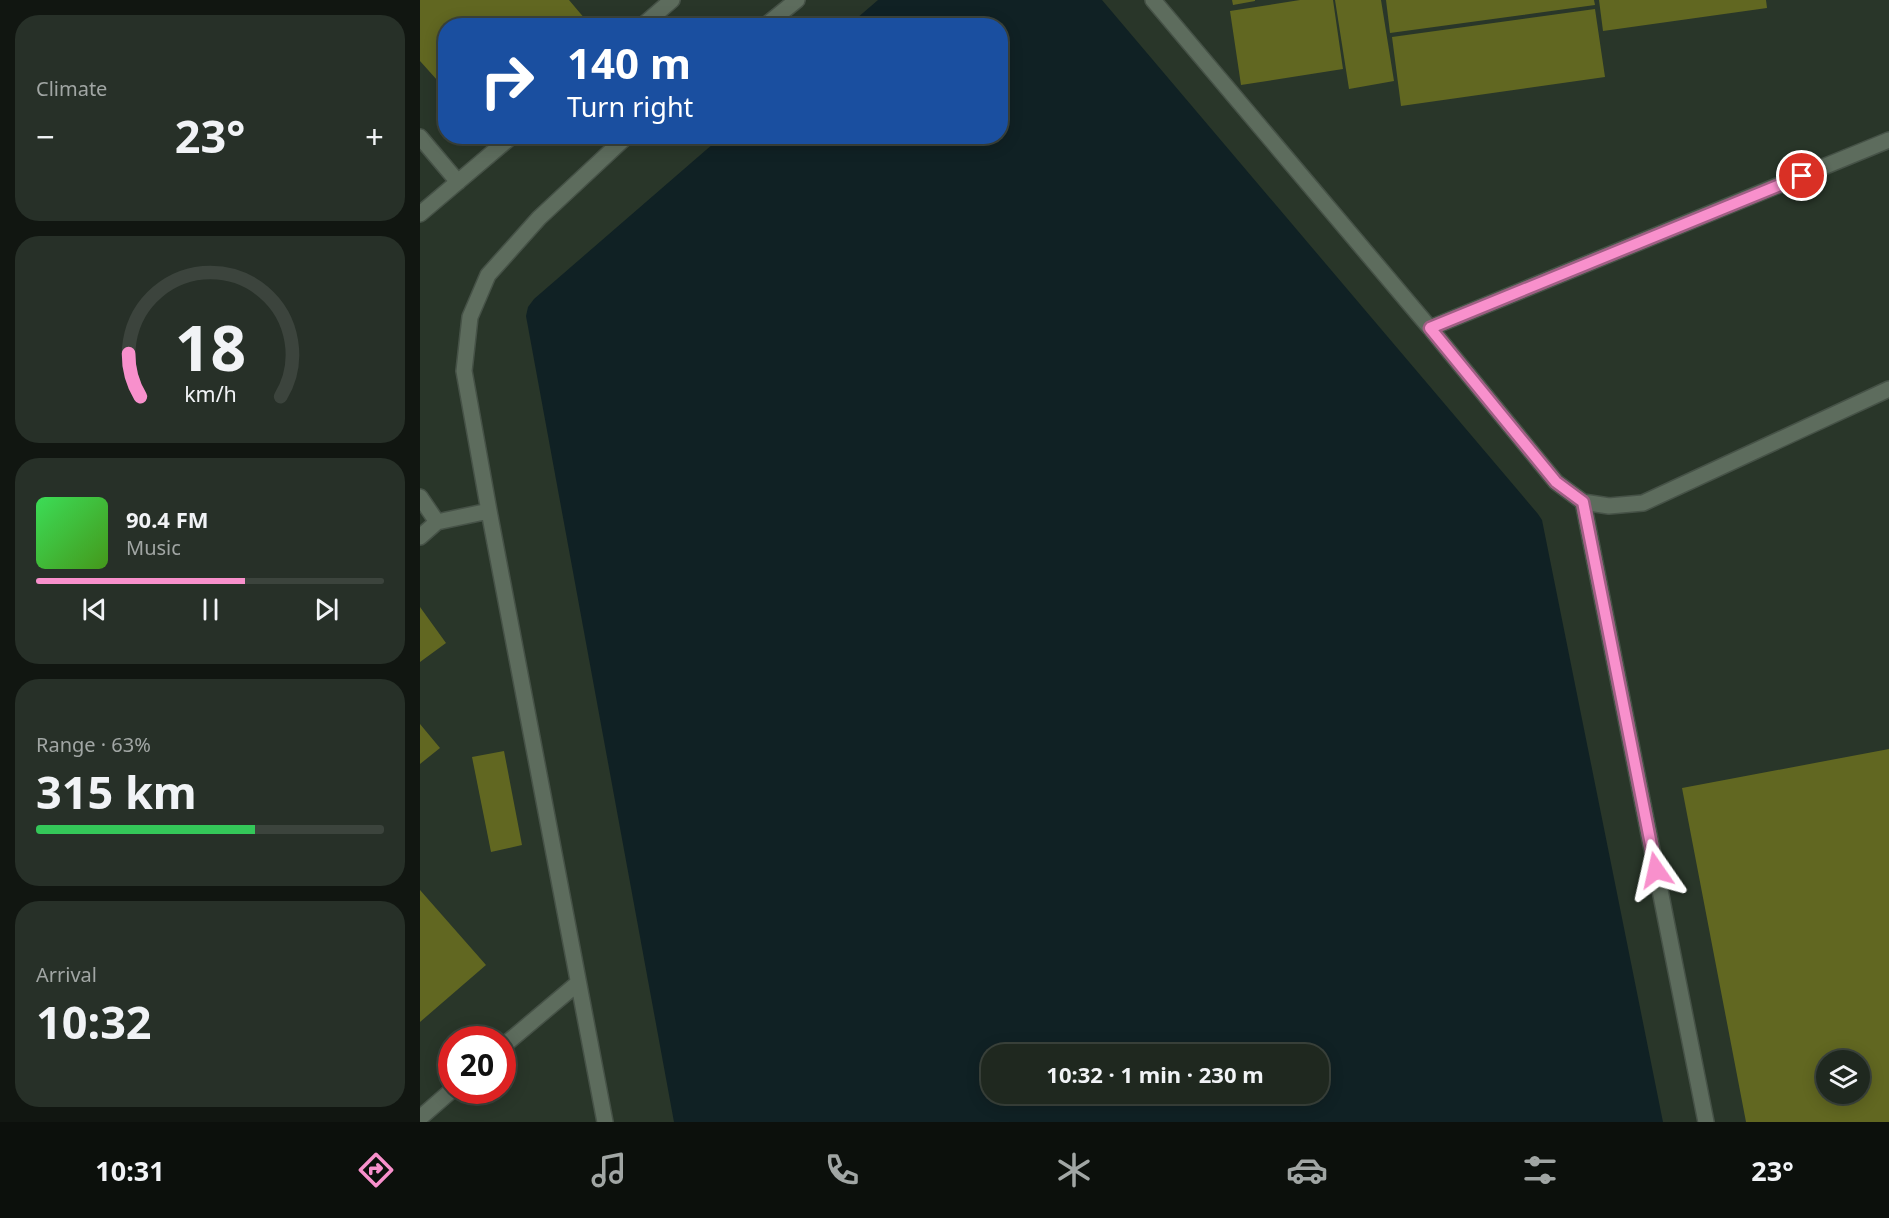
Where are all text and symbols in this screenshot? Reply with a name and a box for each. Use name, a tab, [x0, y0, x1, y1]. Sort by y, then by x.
text: 140 m	[567, 34, 691, 91]
icon: right	[468, 42, 546, 120]
text: Climate	[36, 75, 107, 102]
text: Turn right	[567, 88, 693, 125]
text: 23°	[175, 105, 245, 166]
text: −	[36, 114, 55, 159]
text: +	[365, 114, 384, 159]
pin	[1776, 150, 1827, 201]
icon: arrive	[1785, 159, 1818, 192]
text: 18	[174, 304, 246, 389]
text: km/h	[184, 379, 236, 408]
text: 90.4 FM	[126, 504, 208, 534]
text: Music	[126, 534, 181, 561]
icon: previous	[78, 593, 111, 626]
icon: pause	[194, 593, 227, 626]
icon: next	[310, 593, 343, 626]
text: Range · 63%	[36, 731, 151, 758]
text: 315 km	[36, 761, 197, 822]
position arrow	[1624, 838, 1688, 902]
text: Arrival	[36, 961, 97, 988]
text: 10:32	[36, 991, 152, 1052]
speed limit sign: 20	[438, 1026, 516, 1104]
map controls	[1816, 1050, 1870, 1104]
button: layers	[1816, 1050, 1870, 1104]
text: 10:32 · 1 min · 230 m	[1046, 1059, 1264, 1089]
icon: directions	[355, 1149, 397, 1191]
icon: music	[588, 1149, 630, 1191]
icon: phone	[821, 1149, 863, 1191]
icon: climate	[1053, 1149, 1095, 1191]
icon: car	[1286, 1149, 1328, 1191]
icon: filters	[1519, 1149, 1561, 1191]
text: 10:31	[95, 1152, 165, 1189]
text: 23°	[1751, 1152, 1794, 1189]

